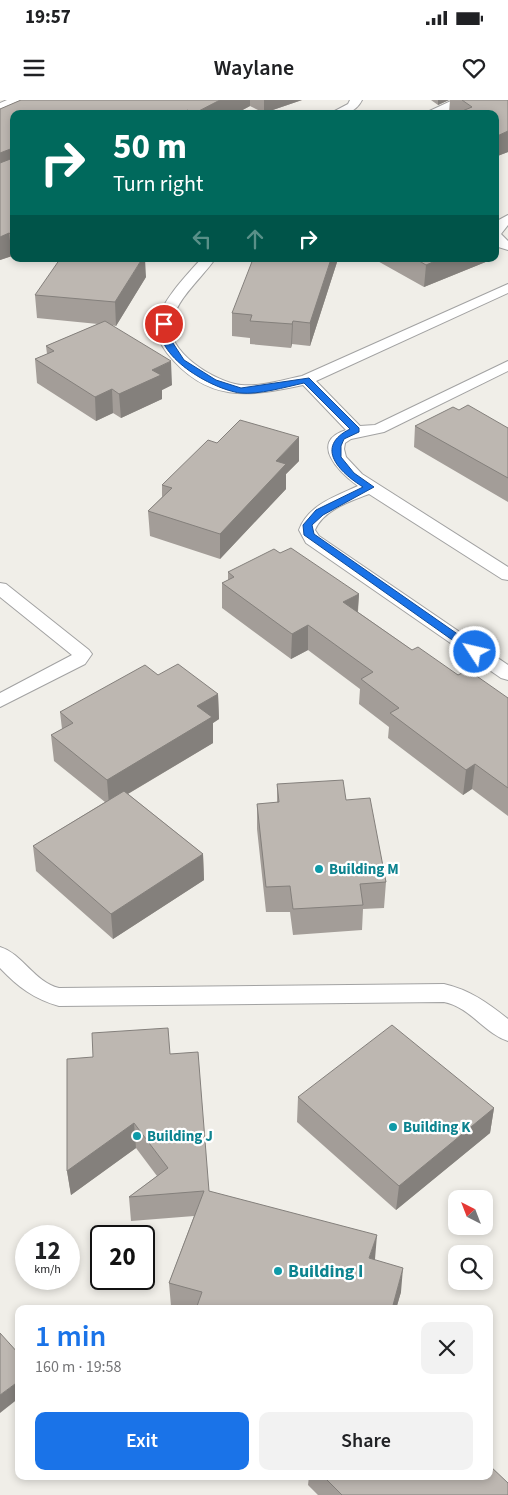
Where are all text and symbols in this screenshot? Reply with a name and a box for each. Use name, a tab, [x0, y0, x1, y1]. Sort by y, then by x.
text: 19:57	[25, 4, 71, 31]
text: Waylane	[214, 52, 294, 84]
icon: menu	[20, 54, 48, 82]
icon: heart	[460, 54, 488, 82]
text: 50 m	[113, 122, 187, 172]
icon: right	[30, 130, 95, 195]
text: Turn right	[113, 168, 203, 200]
icon: left	[188, 225, 216, 253]
icon: ahead	[241, 225, 269, 253]
icon: right	[294, 225, 322, 253]
pin	[143, 303, 185, 345]
icon: arrive	[150, 310, 178, 338]
position arrow	[448, 625, 500, 677]
place label: Building M	[329, 859, 399, 880]
marker: Building M	[313, 863, 325, 875]
place label: Building K	[403, 1117, 471, 1138]
marker: Building K	[387, 1121, 399, 1133]
place label: Building J	[147, 1126, 213, 1147]
marker: Building J	[131, 1130, 143, 1142]
north arrow	[448, 1190, 492, 1235]
map controls	[448, 1190, 493, 1290]
speed limit sign: 20	[90, 1225, 155, 1290]
text: 12	[34, 1233, 61, 1269]
button: search	[448, 1245, 493, 1290]
place label: Building I	[288, 1259, 363, 1284]
text: km/h	[34, 1261, 61, 1278]
marker: Building I	[272, 1265, 284, 1277]
text: 1 min	[35, 1315, 106, 1358]
button: close	[421, 1322, 473, 1374]
text: 160 m · 19:58	[35, 1356, 122, 1378]
button: Exit	[35, 1412, 249, 1470]
button: Share	[259, 1412, 473, 1470]

